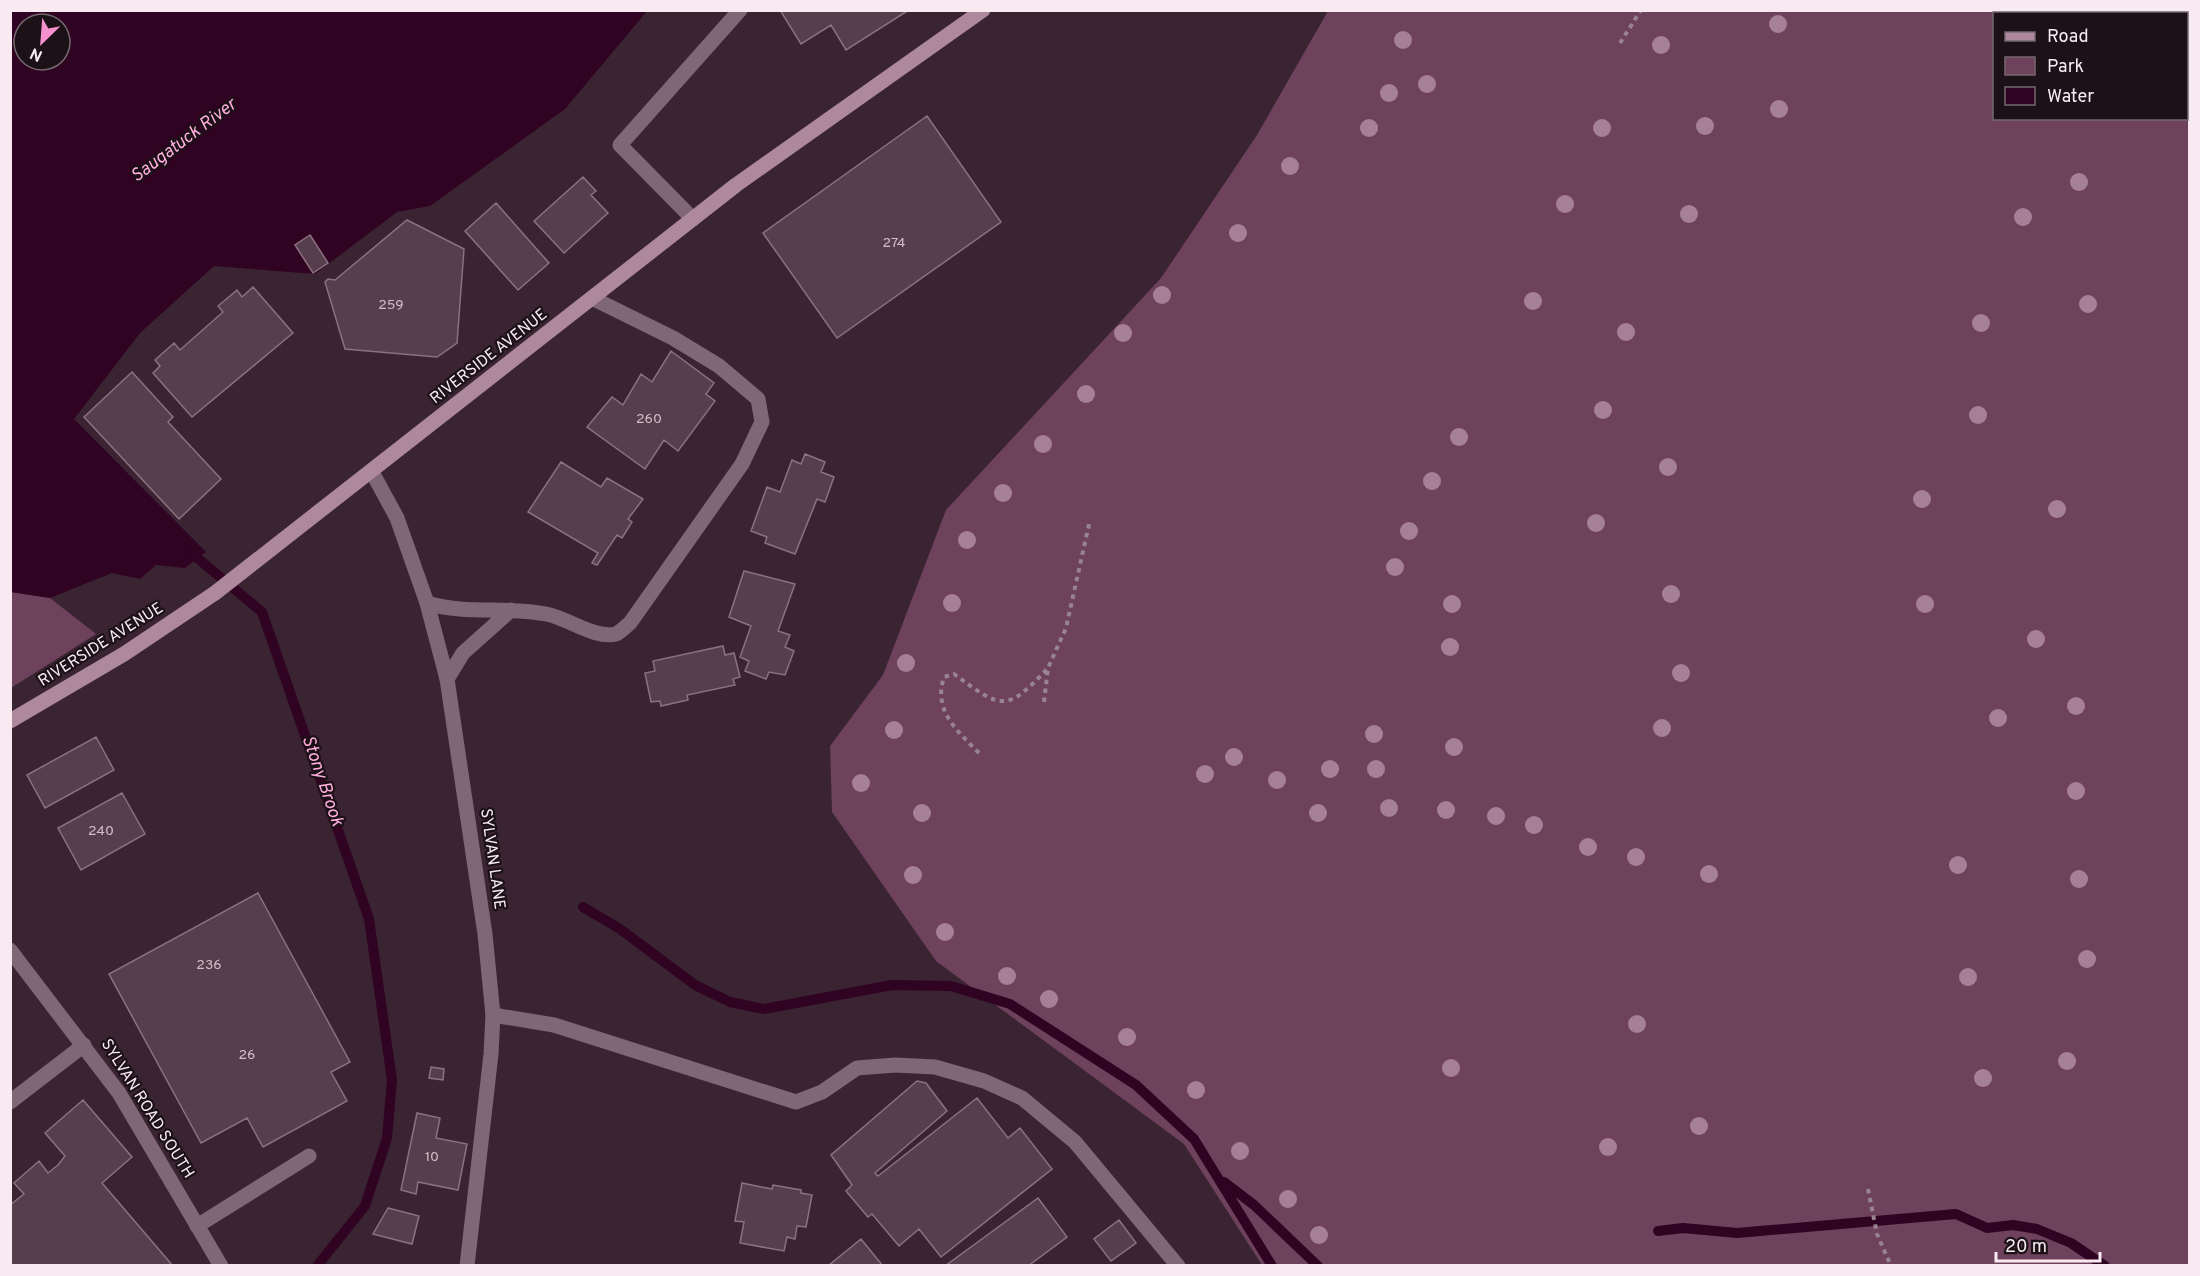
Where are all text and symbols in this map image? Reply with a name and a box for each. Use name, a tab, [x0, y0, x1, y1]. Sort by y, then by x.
north arrow	[12, 12, 72, 72]
legend	[1993, 12, 2188, 120]
text: Road	[2047, 26, 2089, 49]
text: N	[27, 42, 46, 65]
text: Park	[2047, 56, 2084, 79]
text: Water	[2047, 86, 2094, 109]
water label: Saugatuck River	[127, 93, 243, 188]
house number: 274	[882, 235, 906, 252]
house number: 259	[378, 297, 404, 314]
street label: RIVERSIDE AVENUE	[426, 305, 552, 409]
house number: 260	[636, 411, 662, 428]
street label: RIVERSIDE AVENUE	[35, 598, 167, 692]
water label: Stony Brook	[296, 733, 349, 830]
street label: SYLVAN LANE	[475, 807, 509, 911]
house number: 240	[88, 823, 114, 840]
house number: 236	[196, 957, 222, 974]
street label: SYLVAN ROAD SOUTH	[96, 1036, 198, 1182]
house number: 26	[239, 1047, 255, 1064]
house number: 10	[425, 1149, 439, 1166]
scale bar	[1996, 1225, 2100, 1263]
text: 20 m	[2005, 1236, 2047, 1259]

